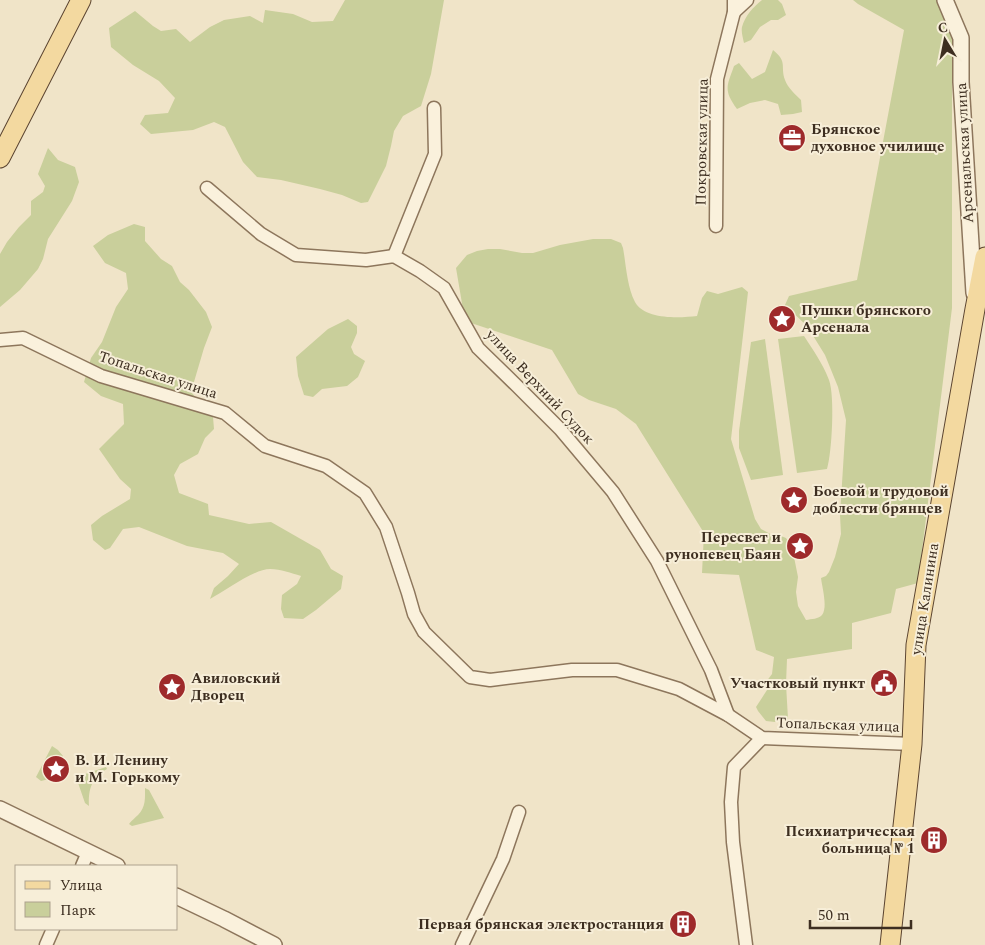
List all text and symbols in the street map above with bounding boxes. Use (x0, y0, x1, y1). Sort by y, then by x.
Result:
north arrow (920, 15, 970, 65)
text: С (936, 16, 950, 39)
street label: Покровская улица (689, 78, 715, 206)
street label: Арсенальская улица (950, 81, 980, 224)
place label: Брянское духовное училище (811, 118, 944, 158)
office icon: Брянское духовное училище (777, 123, 807, 153)
place label: Пушки брянского Арсенала (801, 299, 931, 339)
place icon: Пушки брянского Арсенала (767, 304, 797, 334)
street label: улица Верхний Судок (480, 323, 600, 450)
street label: Топальская улица (96, 345, 221, 405)
place label: Боевой и трудовой доблести брянцев (813, 480, 949, 520)
place icon: Боевой и трудовой доблести брянцев (779, 485, 809, 515)
place label: Пересвет и рунопевец Баян (665, 526, 781, 566)
place icon: Пересвет и рунопевец Баян (785, 531, 815, 561)
street label: улица Калинина (905, 541, 945, 658)
place label: Авиловский Дворец (191, 667, 281, 707)
public building icon: Участковый пункт (869, 668, 899, 698)
place icon: Авиловский Дворец (157, 672, 187, 702)
place label: Участковый пункт (730, 672, 865, 695)
street label: Топальская улица (776, 711, 901, 739)
place label: В. И. Ленину и М. Горькому (75, 749, 180, 789)
place icon: В. И. Ленину и М. Горькому (41, 754, 71, 784)
place label: Психиатрическая больница № 1 (785, 820, 915, 860)
building icon: Психиатрическая больница № 1 (919, 825, 949, 855)
legend (15, 865, 178, 930)
text: Улица (60, 874, 103, 897)
scale bar (810, 898, 911, 930)
text: Парк (60, 899, 96, 922)
text: 50 m (818, 904, 850, 927)
building icon: Первая брянская электростанция (668, 909, 698, 939)
place label: Первая брянская электростанция (418, 913, 664, 936)

